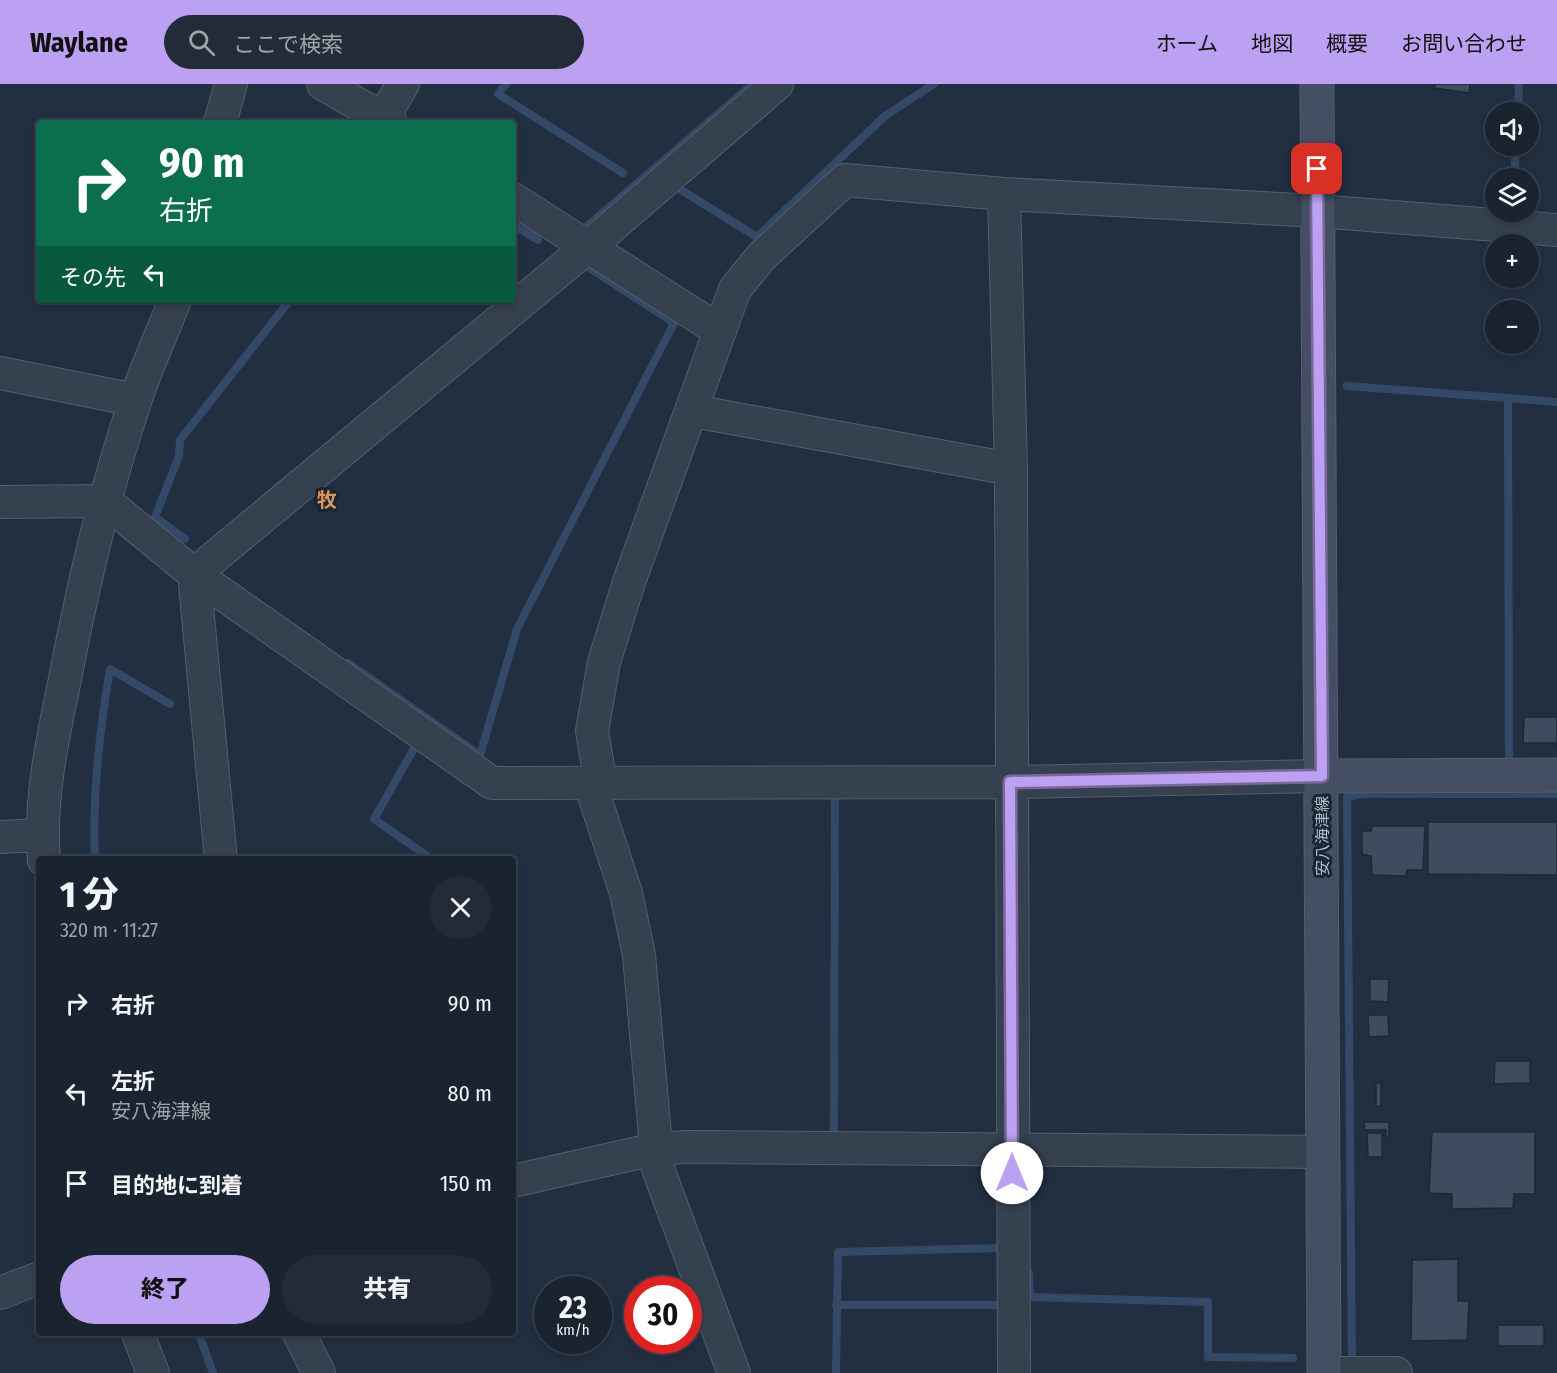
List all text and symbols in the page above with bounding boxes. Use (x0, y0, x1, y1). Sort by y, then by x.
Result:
search box (164, 15, 584, 69)
text: Waylane (30, 26, 128, 59)
icon: search (185, 26, 218, 59)
text: ここで検索 (233, 31, 343, 58)
text: ホーム (1156, 31, 1218, 57)
text: 地図 (1251, 31, 1293, 57)
text: 概要 (1326, 31, 1368, 57)
text: お問い合わせ (1401, 31, 1527, 57)
map controls (1485, 102, 1539, 354)
button: sound (1485, 102, 1539, 156)
text: 90 m (159, 138, 244, 188)
pin (1291, 143, 1342, 194)
icon: right (60, 144, 138, 222)
icon: arrive (1300, 152, 1333, 185)
button: layers (1485, 168, 1539, 222)
text: 右折 (159, 195, 213, 227)
button: + (1485, 234, 1539, 288)
icon: left (138, 258, 171, 291)
text: その先 (60, 264, 126, 291)
button: − (1485, 300, 1539, 354)
district label: 牧 (317, 488, 337, 512)
street label: 安八海津線 (1313, 796, 1332, 876)
text: 1 分 (60, 873, 119, 917)
button: close (429, 876, 492, 939)
text: 320 m · 11:27 (60, 918, 158, 942)
icon: right (60, 987, 93, 1020)
text: 90 m (448, 990, 492, 1017)
text: 右折 (111, 992, 155, 1019)
text: 左折 (111, 1068, 155, 1095)
icon: left (60, 1077, 93, 1110)
text: 80 m (447, 1080, 492, 1107)
text: 安八海津線 (111, 1099, 211, 1123)
position arrow (980, 1141, 1044, 1205)
icon: arrive (60, 1167, 93, 1200)
text: 150 m (440, 1170, 492, 1197)
text: 目的地に到着 (111, 1172, 243, 1199)
button: 終了 (60, 1255, 270, 1324)
button: 共有 (282, 1255, 492, 1324)
speed limit sign: 30 (624, 1276, 702, 1354)
text: 23 (559, 1290, 587, 1326)
text: km/h (556, 1321, 590, 1339)

